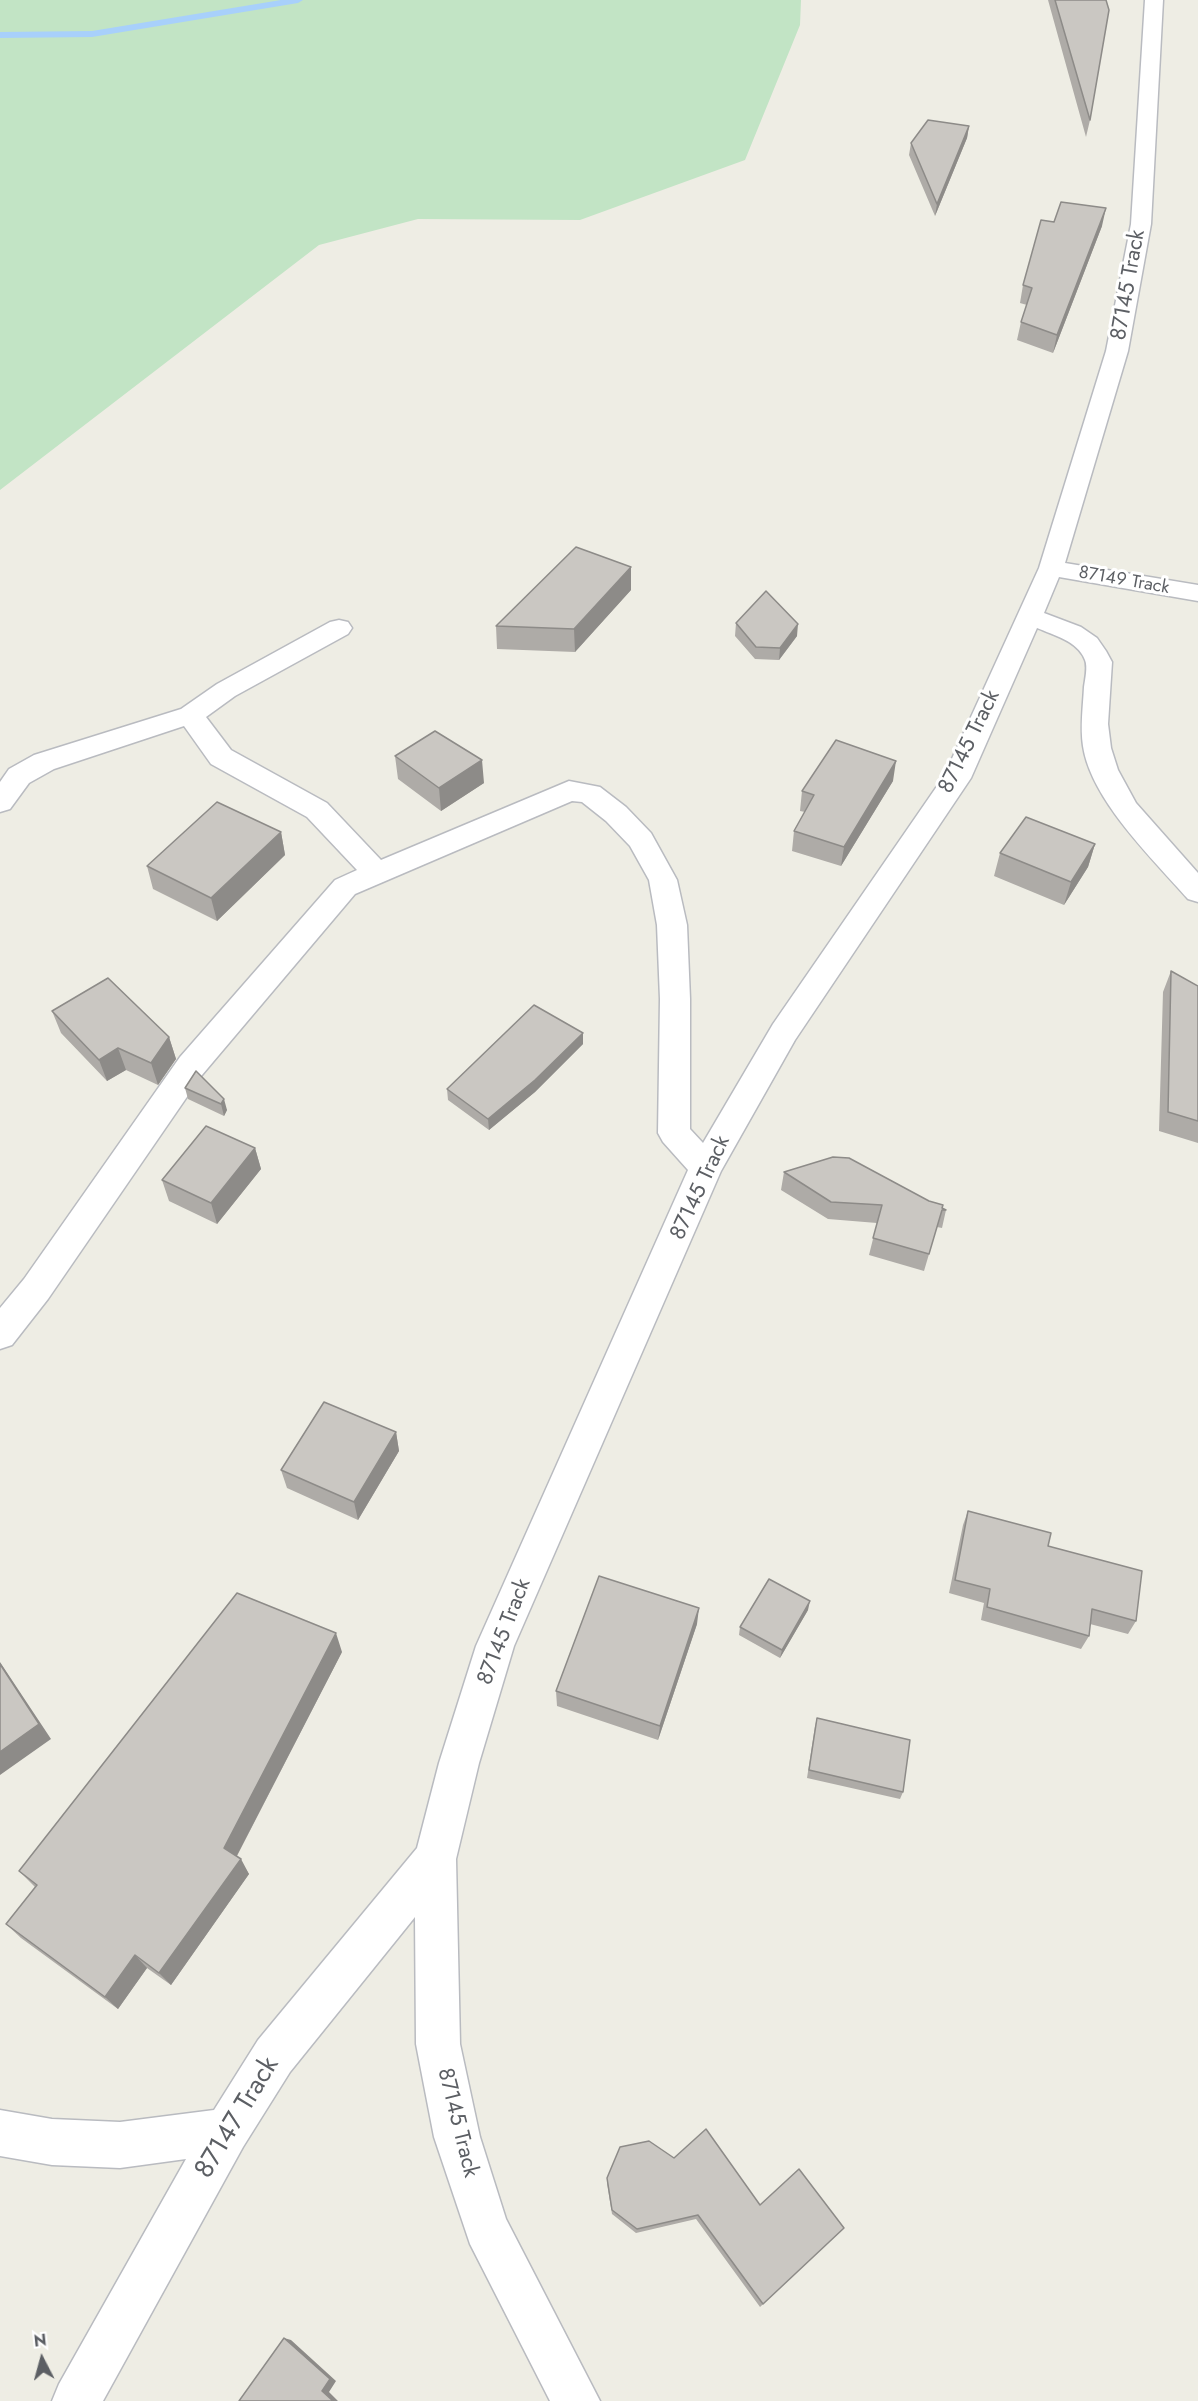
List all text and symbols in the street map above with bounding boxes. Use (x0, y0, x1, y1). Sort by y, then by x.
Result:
street label: 87145 Track (1106, 228, 1152, 342)
street label: 87149 Track (1077, 562, 1171, 600)
street label: 87145 Track (934, 686, 1006, 798)
street label: 87145 Track (665, 1132, 737, 1244)
street label: 87145 Track (473, 1575, 537, 1689)
street label: 87147 Track (189, 2051, 287, 2185)
street label: 87145 Track (431, 2066, 483, 2180)
text: N (33, 2328, 48, 2353)
north arrow (12, 2329, 72, 2389)

